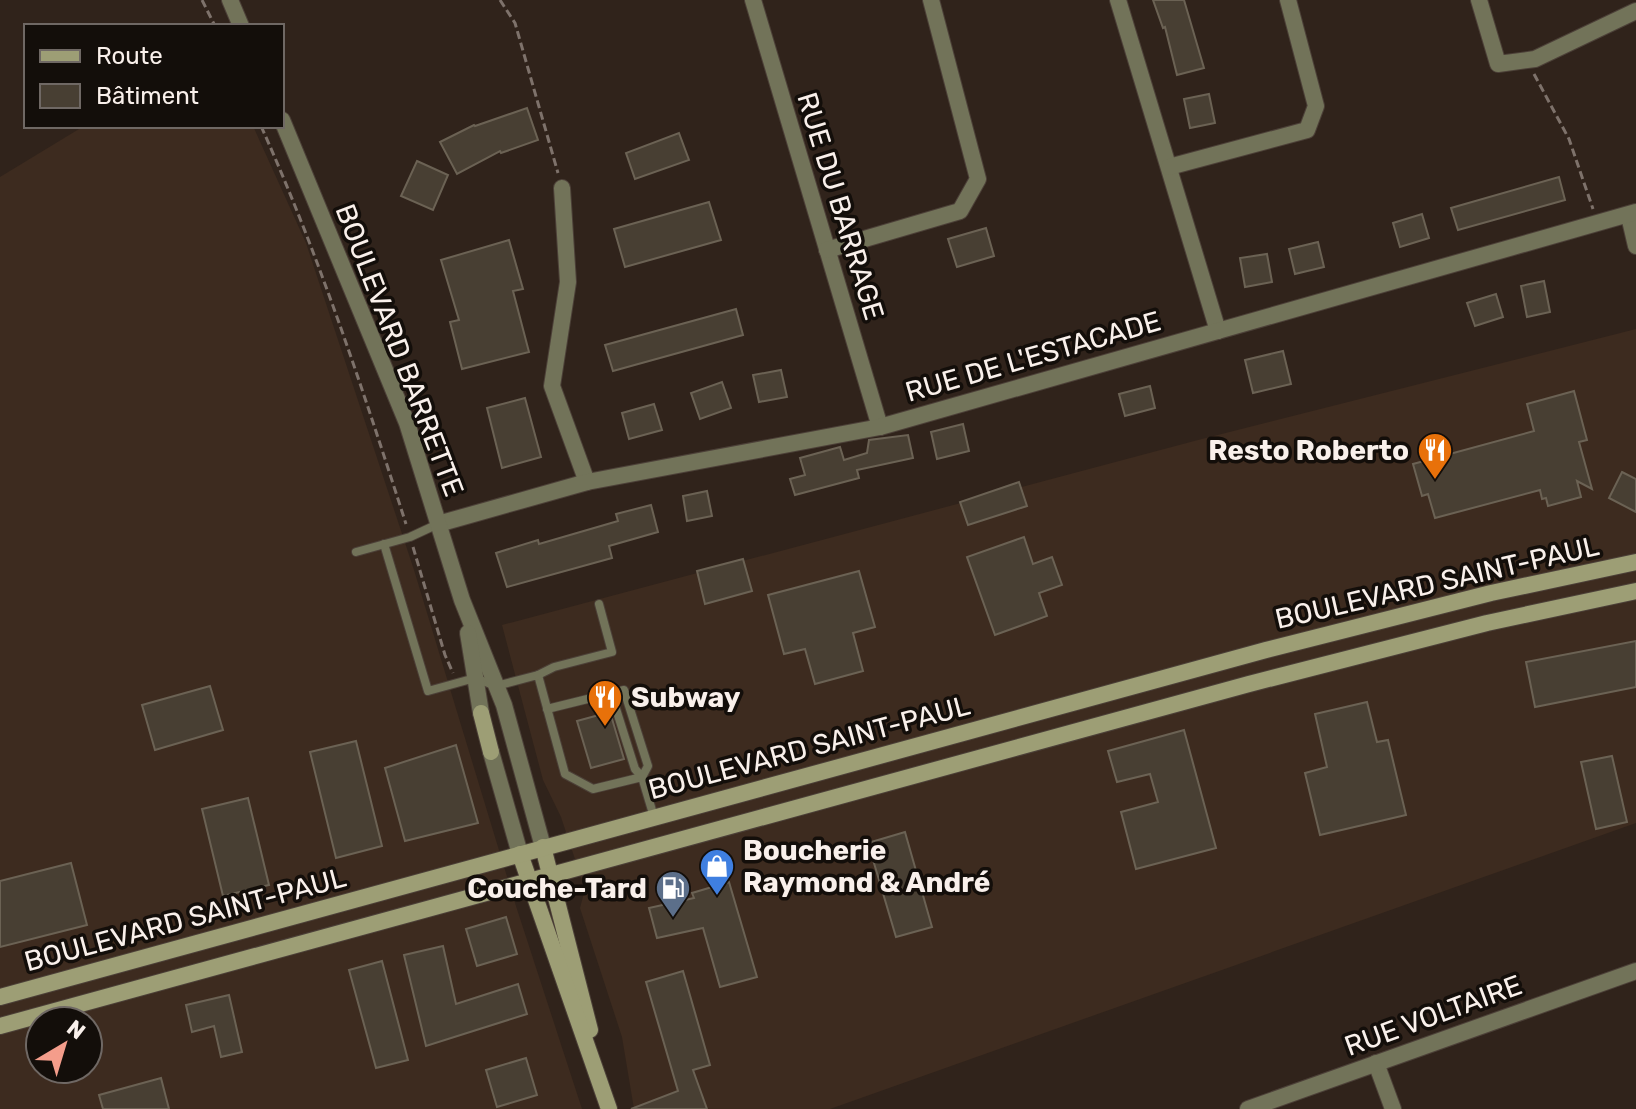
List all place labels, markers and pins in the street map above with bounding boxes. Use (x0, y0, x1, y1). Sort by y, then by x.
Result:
restaurant icon: Resto Roberto (1416, 431, 1454, 481)
place label: Resto Roberto (1208, 434, 1409, 467)
restaurant icon: Subway (586, 678, 624, 728)
place label: Subway (631, 681, 741, 714)
place label: Boucherie Raymond & André (743, 834, 990, 899)
shop icon: Boucherie Raymond & André (698, 847, 736, 897)
fuel station icon: Couche-Tard (654, 869, 692, 919)
place label: Couche-Tard (467, 872, 647, 905)

